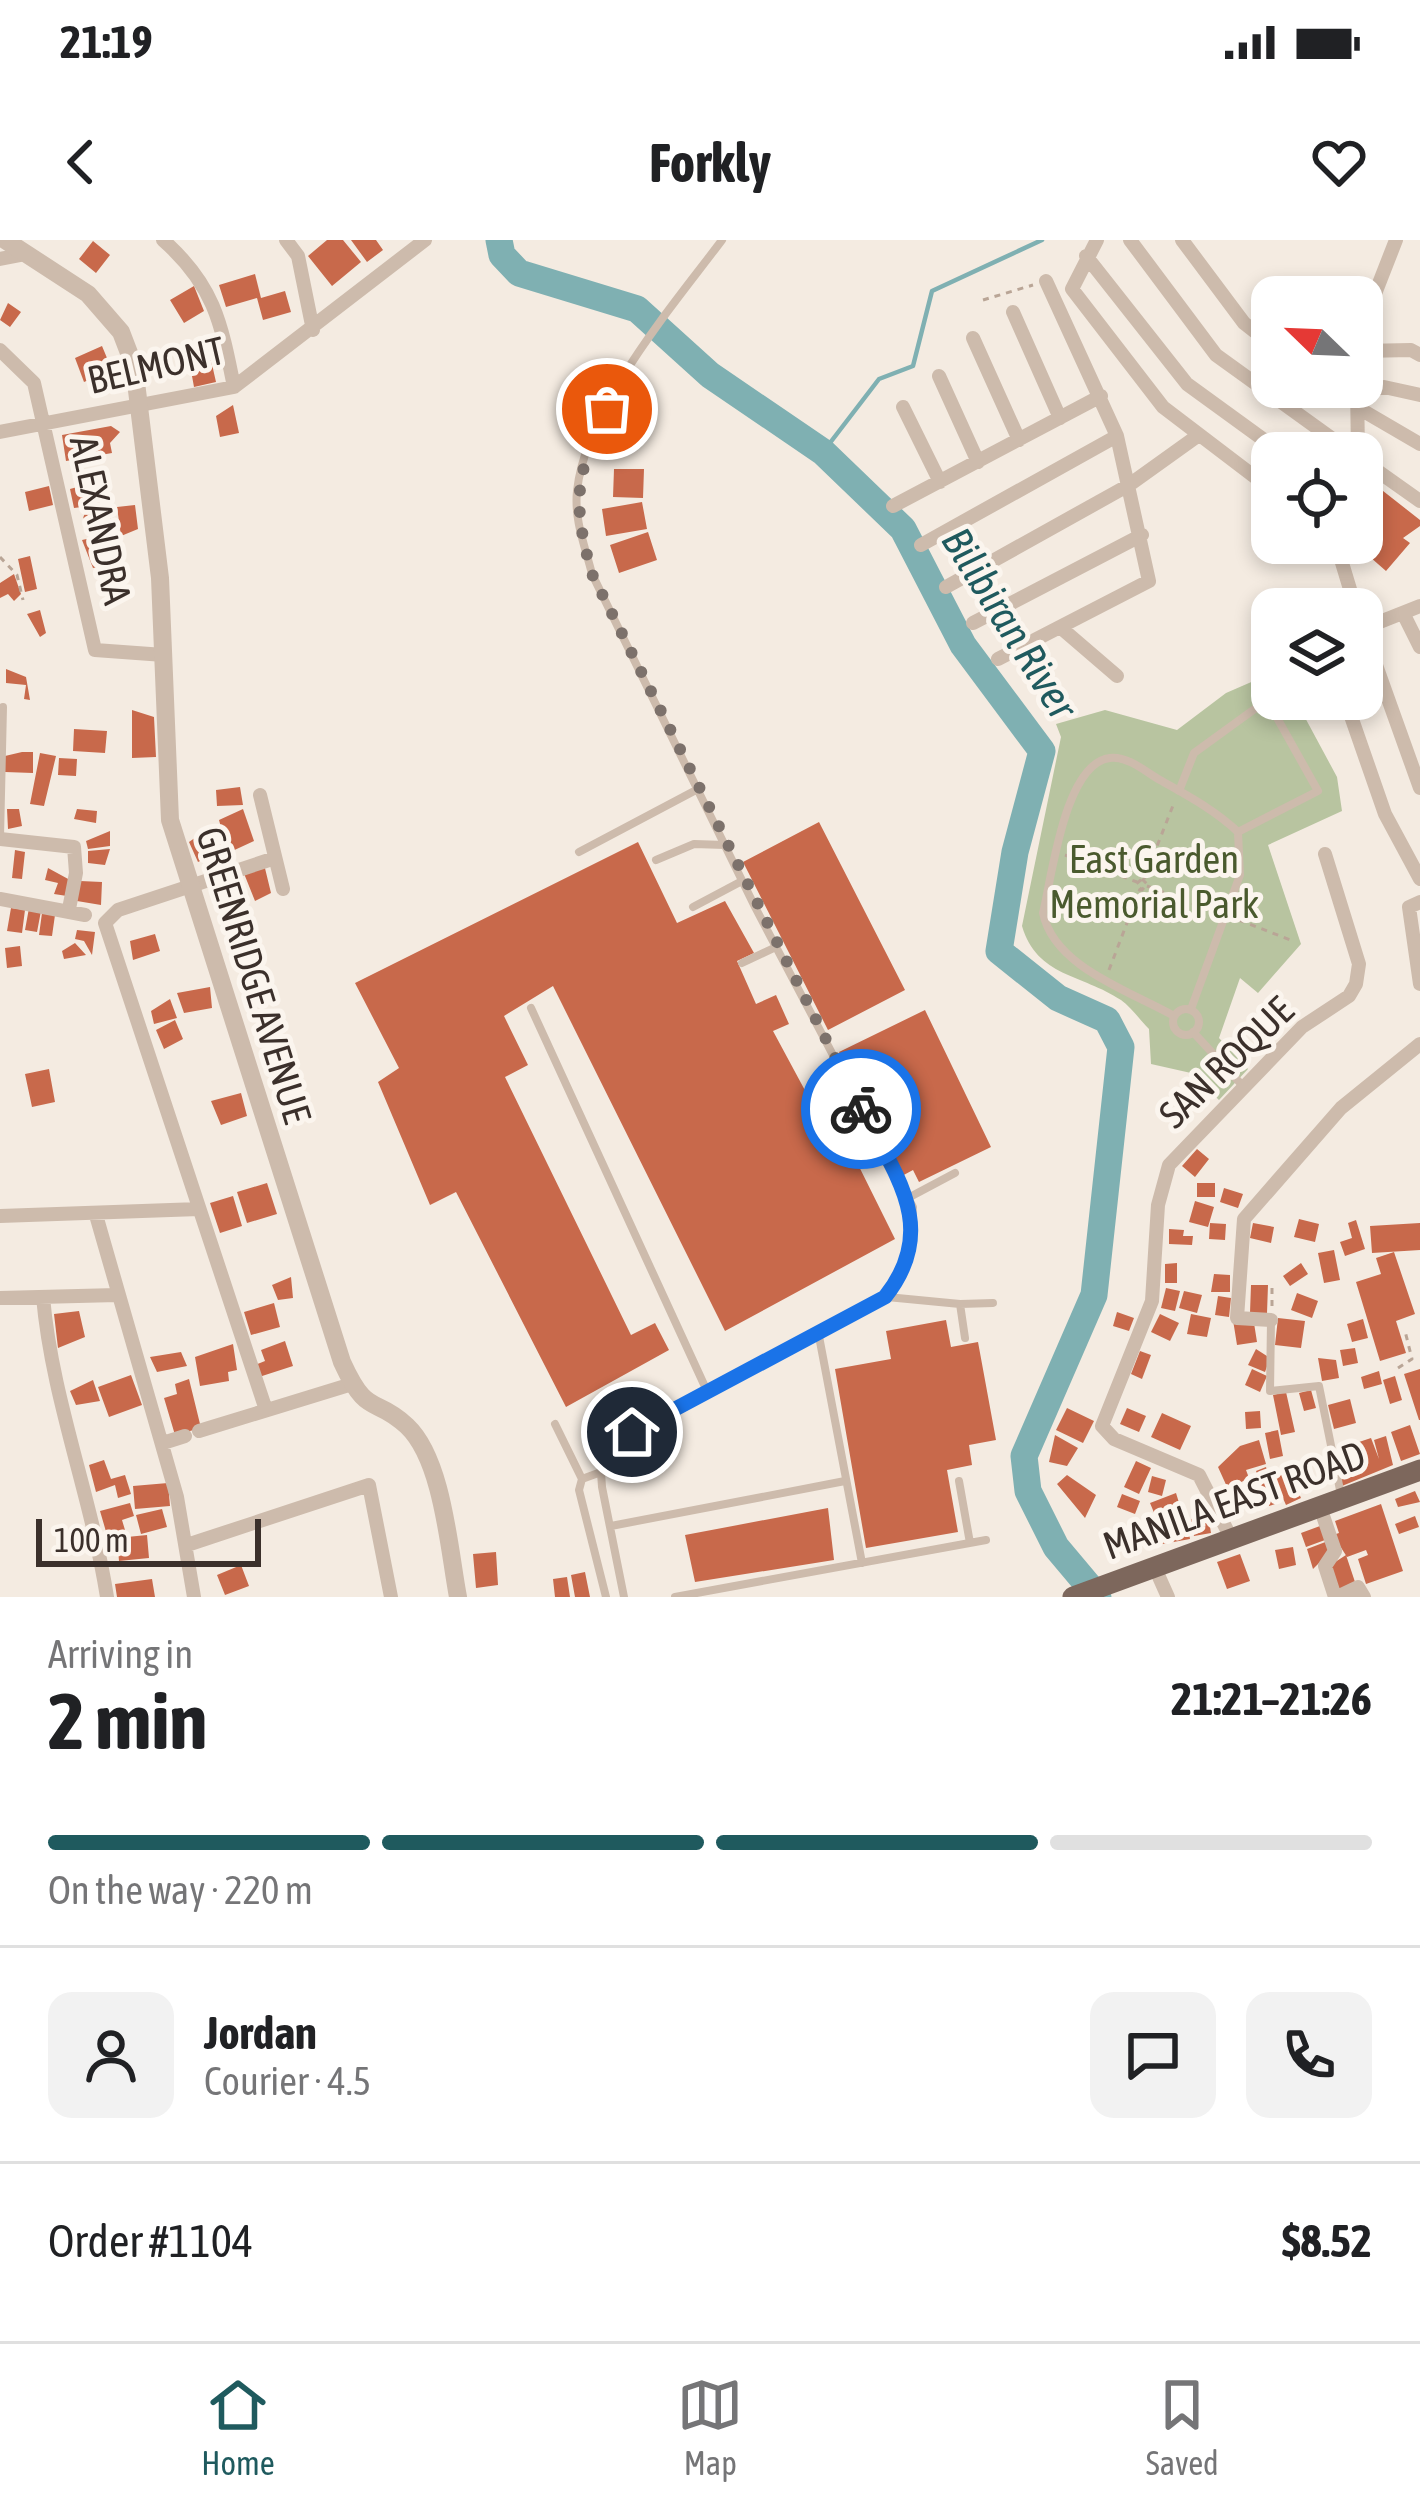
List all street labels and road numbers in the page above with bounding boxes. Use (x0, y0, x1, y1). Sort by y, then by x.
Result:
street label: BELMONT (83, 328, 229, 402)
street label: ALEXANDRA (62, 432, 140, 608)
street label: GREENRIDGE AVENUE (188, 822, 320, 1129)
street label: SAN ROQUE (1150, 988, 1302, 1136)
street label: MANILA EAST ROAD (1097, 1432, 1371, 1568)

